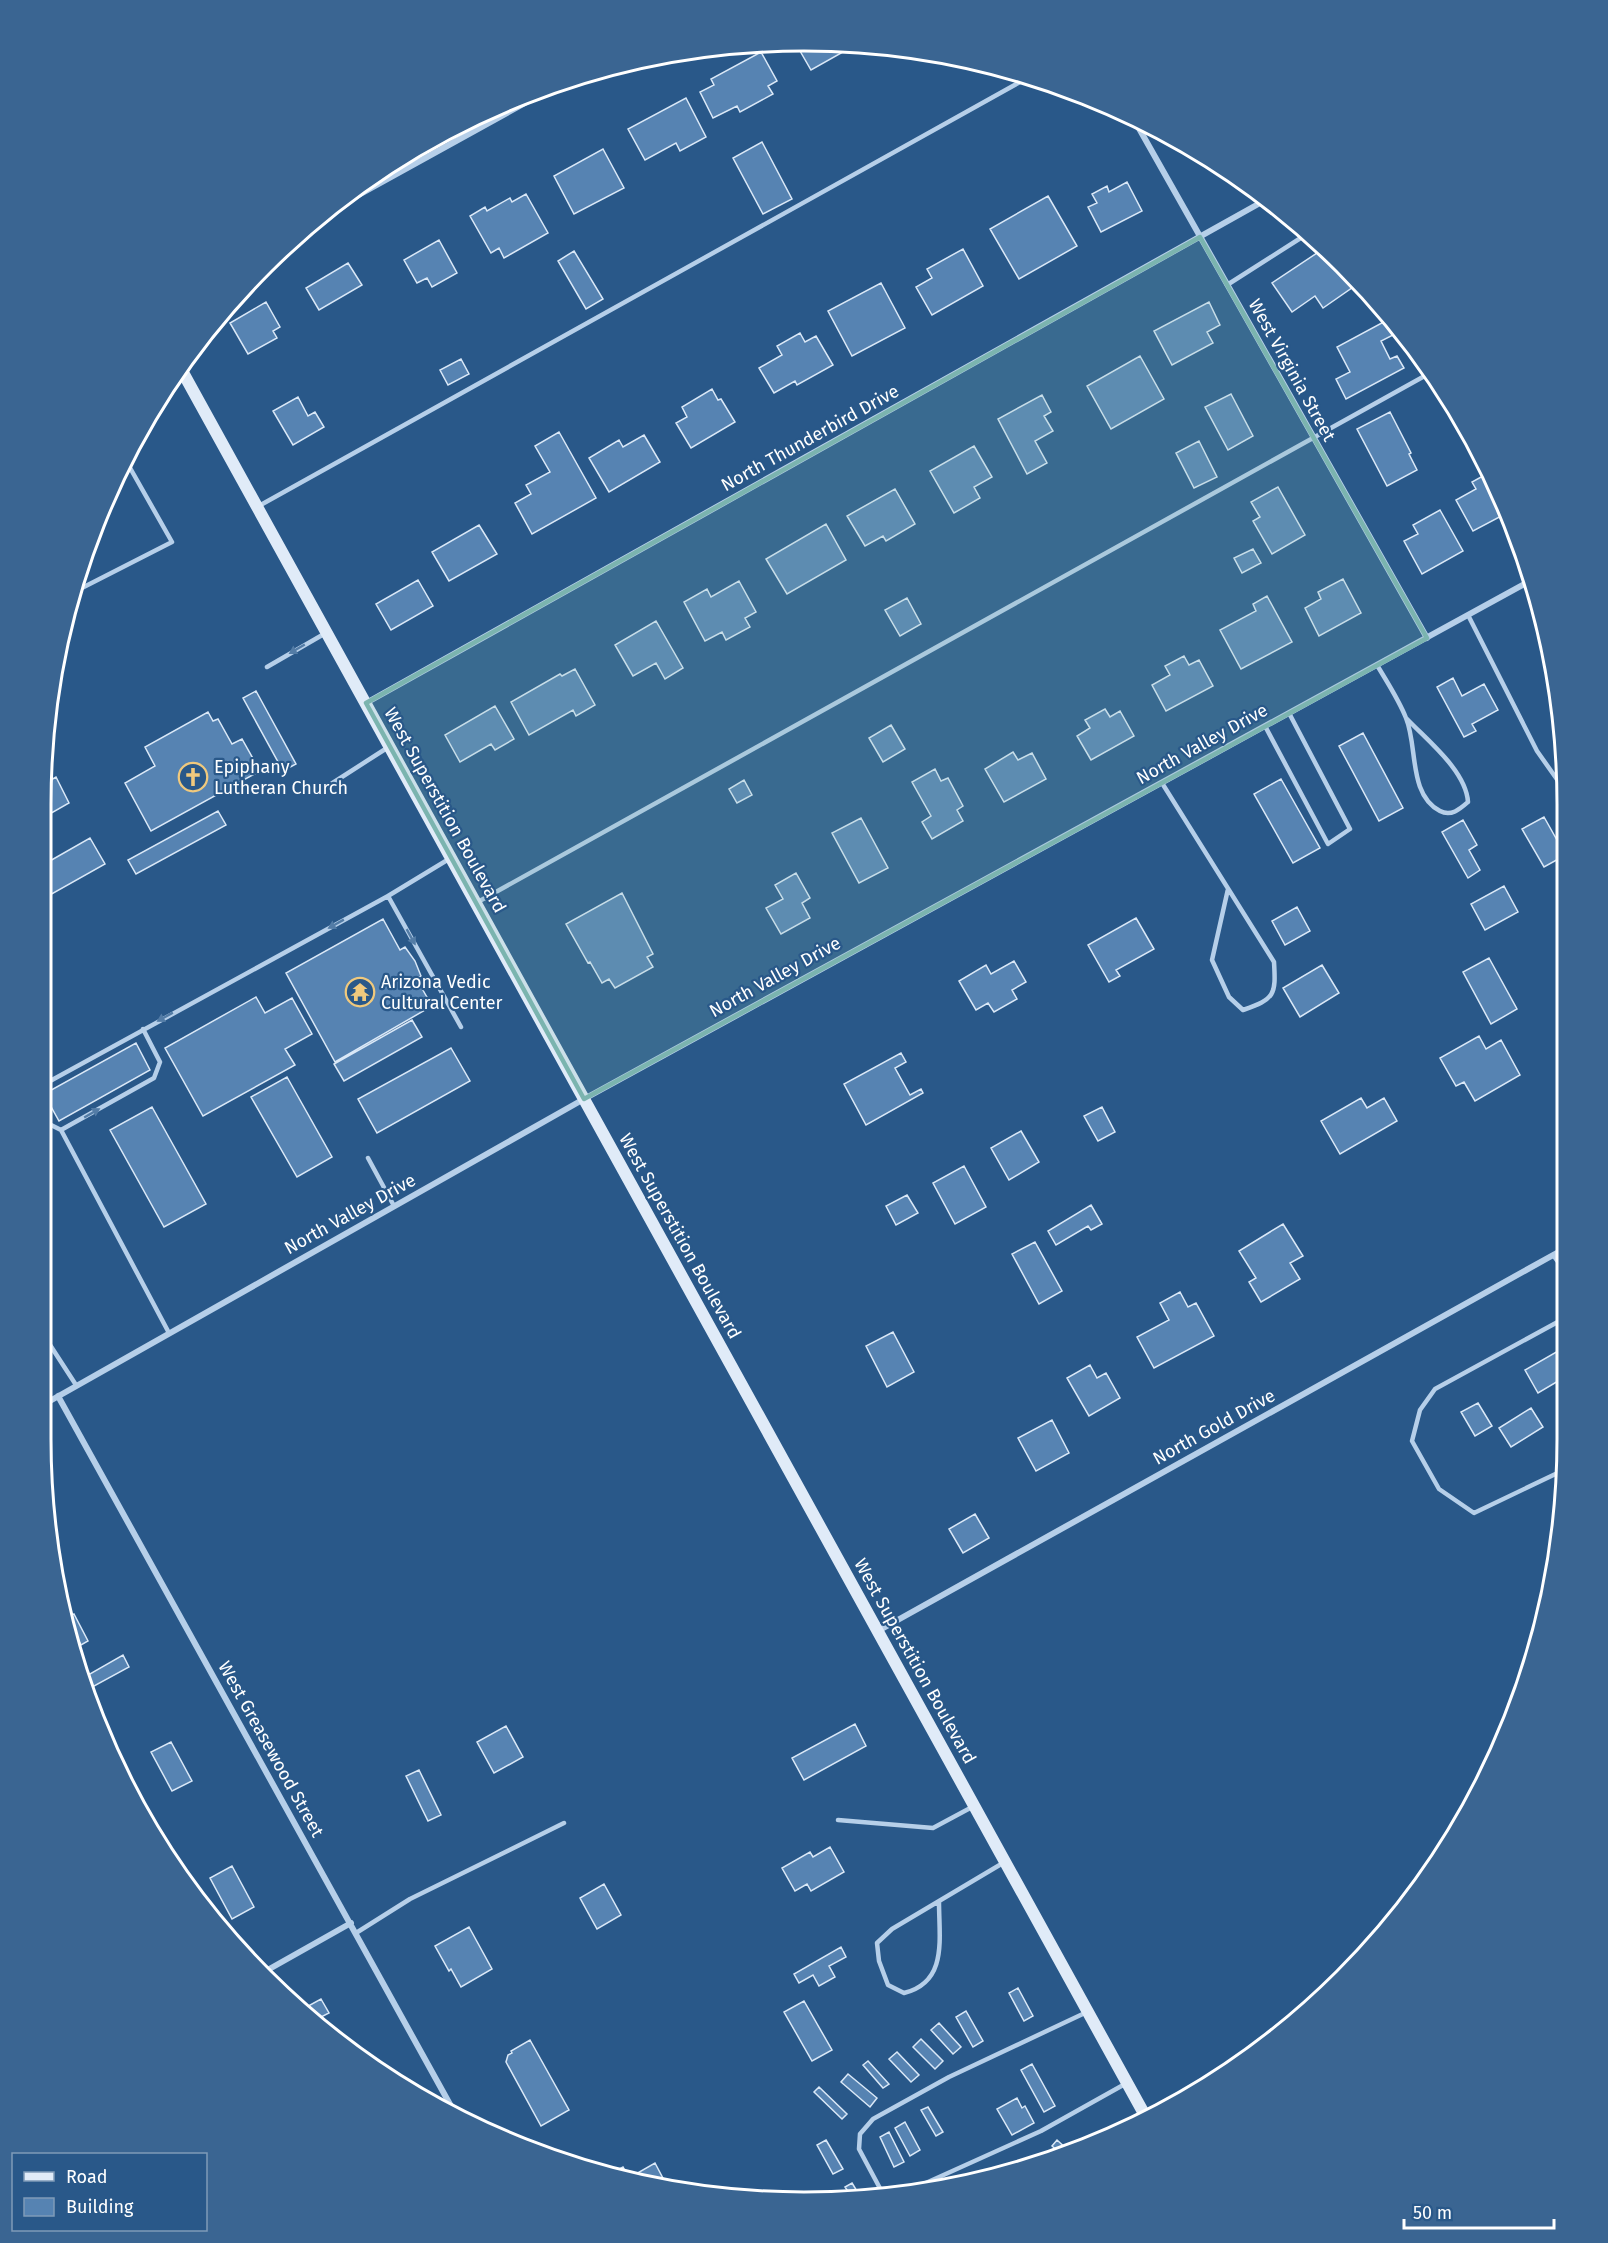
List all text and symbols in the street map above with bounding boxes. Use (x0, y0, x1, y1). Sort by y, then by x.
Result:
street label: West Virginia Street (1244, 295, 1341, 445)
street label: North Thunderbird Drive (717, 380, 903, 496)
one-way arrow (289, 644, 305, 655)
street label: North Valley Drive (1133, 699, 1271, 789)
street label: West Superstition Boulevard (379, 703, 511, 917)
place label: Epiphany Lutheran Church (214, 756, 348, 799)
church icon: Epiphany Lutheran Church (177, 761, 209, 793)
one-way arrow (328, 919, 345, 929)
one-way arrow (405, 929, 416, 945)
street label: North Valley Drive (706, 932, 844, 1022)
place label: Arizona Vedic Cultural Center (381, 971, 503, 1014)
temple icon: Arizona Vedic Cultural Center (344, 976, 376, 1008)
one-way arrow (156, 1012, 173, 1022)
one-way arrow (84, 1108, 101, 1118)
street label: West Superstition Boulevard (614, 1129, 746, 1343)
street label: North Valley Drive (281, 1169, 419, 1259)
street label: North Gold Drive (1149, 1384, 1279, 1470)
street label: West Superstition Boulevard (849, 1554, 981, 1768)
street label: West Greasewood Street (213, 1657, 329, 1841)
legend (12, 2153, 207, 2231)
text: Road (66, 2166, 108, 2188)
scale bar (1404, 2192, 1554, 2230)
text: Building (66, 2196, 134, 2218)
text: 50 m (1413, 2202, 1452, 2224)

